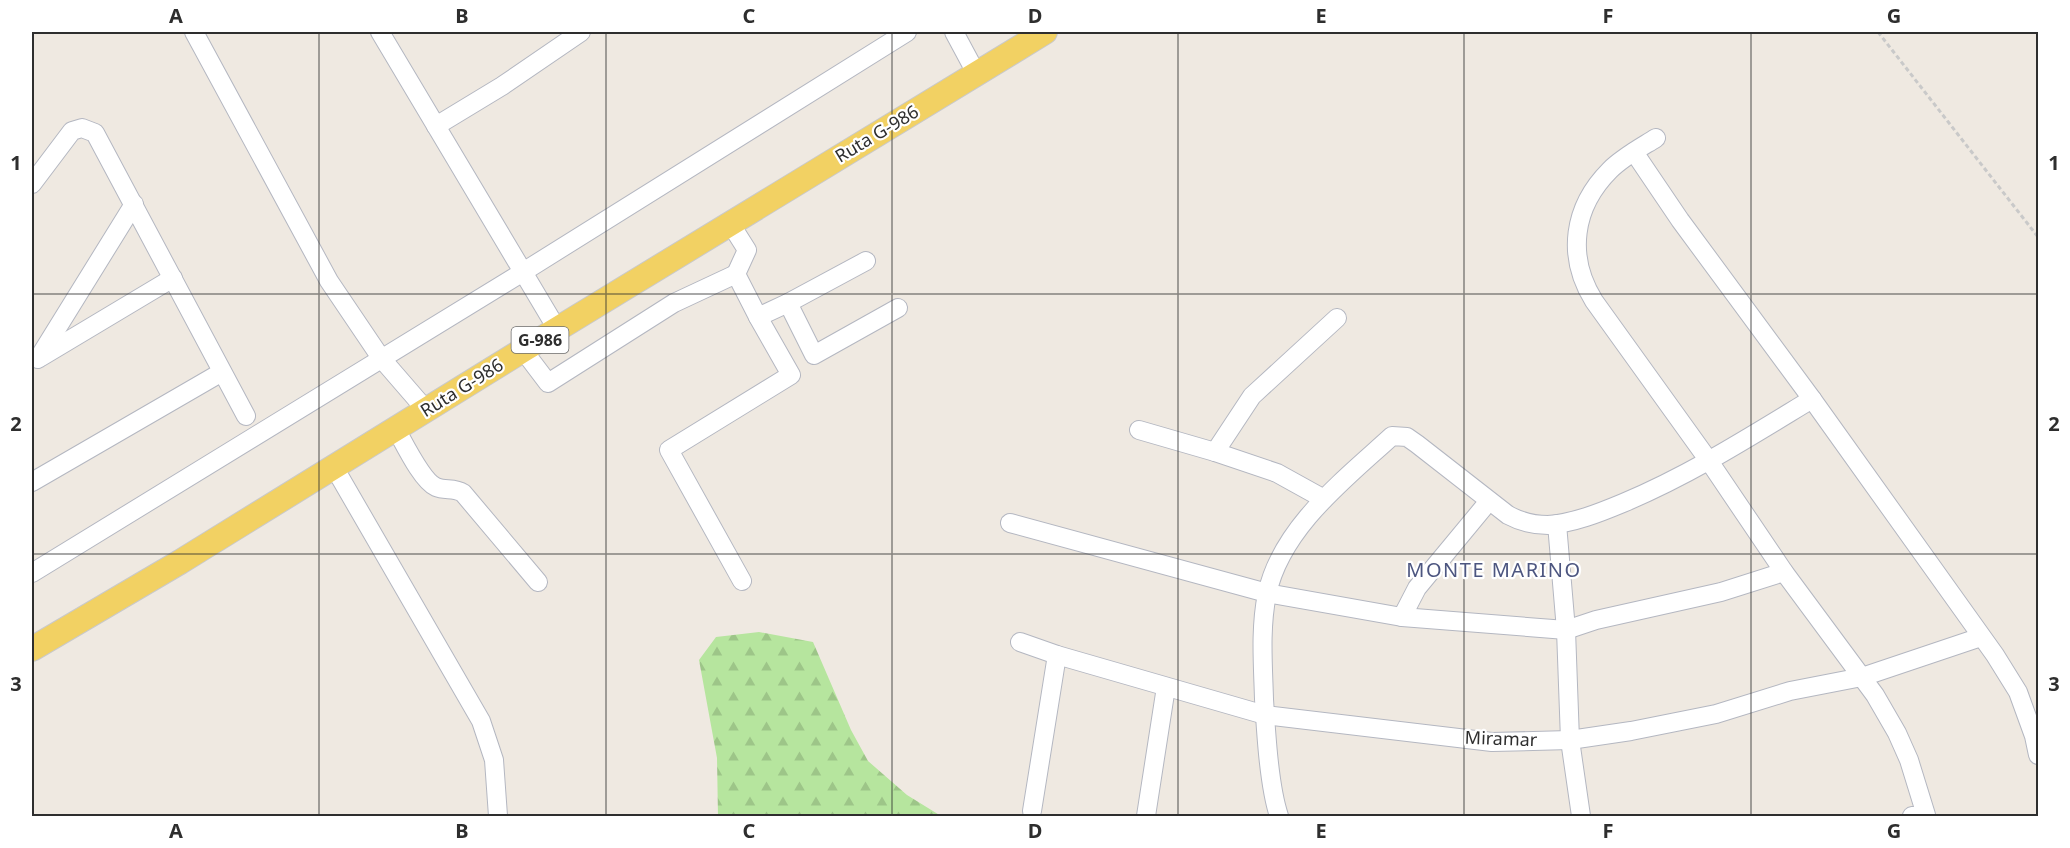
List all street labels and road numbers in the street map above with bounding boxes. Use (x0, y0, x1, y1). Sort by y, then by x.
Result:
street label: Ruta G-986 (830, 99, 923, 167)
road number: G-986 (512, 327, 568, 353)
street label: Ruta G-986 (416, 352, 507, 422)
street label: Miramar (1464, 725, 1538, 751)

